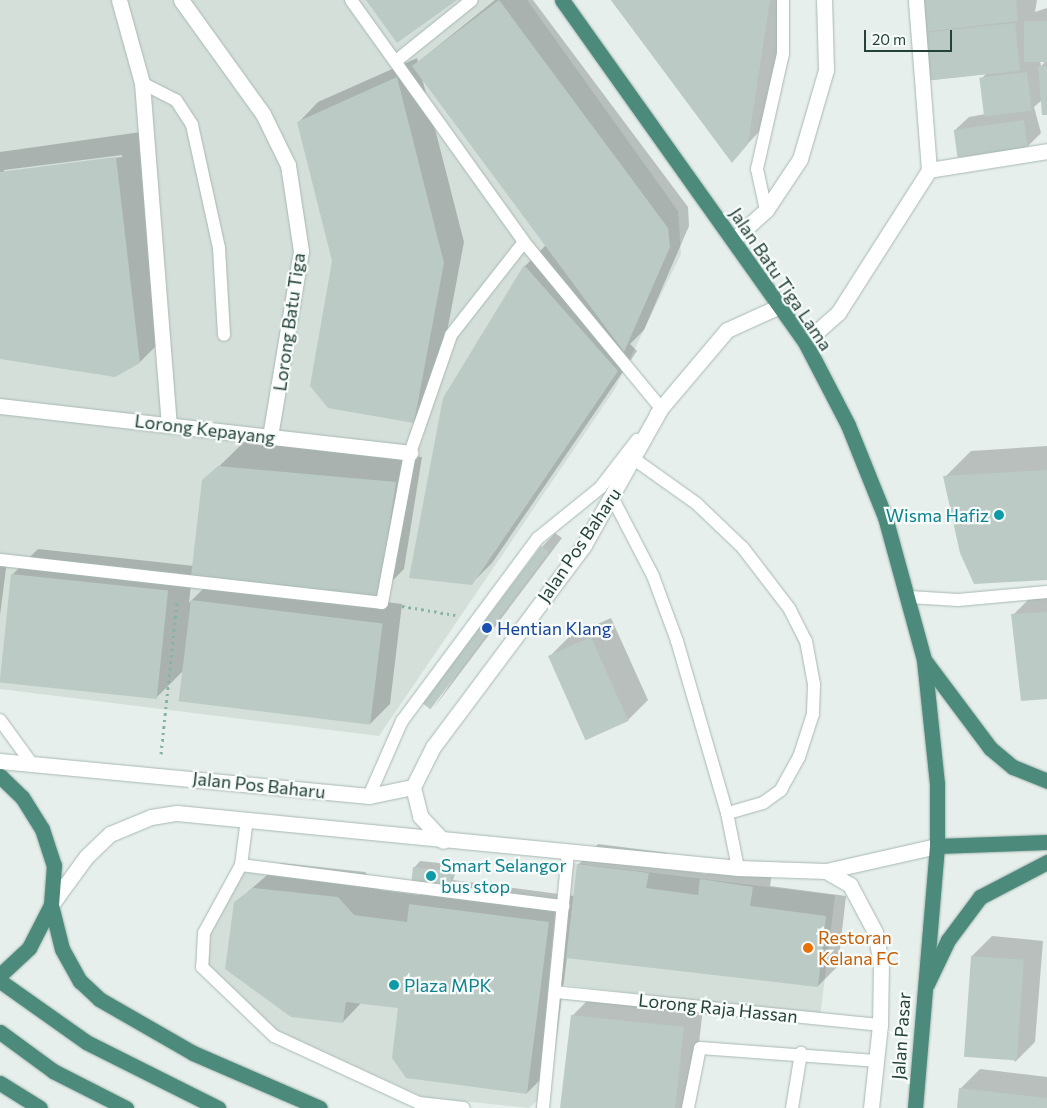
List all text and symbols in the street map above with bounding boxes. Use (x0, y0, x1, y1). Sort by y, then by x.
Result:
scale bar (867, 20, 954, 52)
text: 20 m (872, 30, 906, 48)
street label: Jalan Batu Tiga Lama (725, 203, 837, 355)
street label: Lorong Batu Tiga (269, 252, 309, 392)
street label: Lorong Kepayang (133, 410, 277, 448)
street label: Jalan Pos Baharu (533, 484, 625, 606)
place label: Wisma Hafiz (886, 504, 989, 526)
marker: Wisma Hafiz (993, 509, 1005, 521)
place label: Hentian Klang (497, 617, 612, 639)
marker: Hentian Klang (481, 622, 493, 634)
street label: Jalan Pos Baharu (191, 767, 327, 803)
place label: Smart Selangor bus stop (441, 855, 567, 898)
marker: Smart Selangor bus stop (425, 870, 437, 882)
place label: Restoran Kelana FC (818, 927, 899, 970)
marker: Restoran Kelana FC (802, 942, 814, 954)
place label: Plaza MPK (404, 974, 492, 996)
marker: Plaza MPK (388, 979, 400, 991)
street label: Lorong Raja Hassan (637, 989, 799, 1027)
street label: Jalan Pasar (887, 991, 915, 1081)

